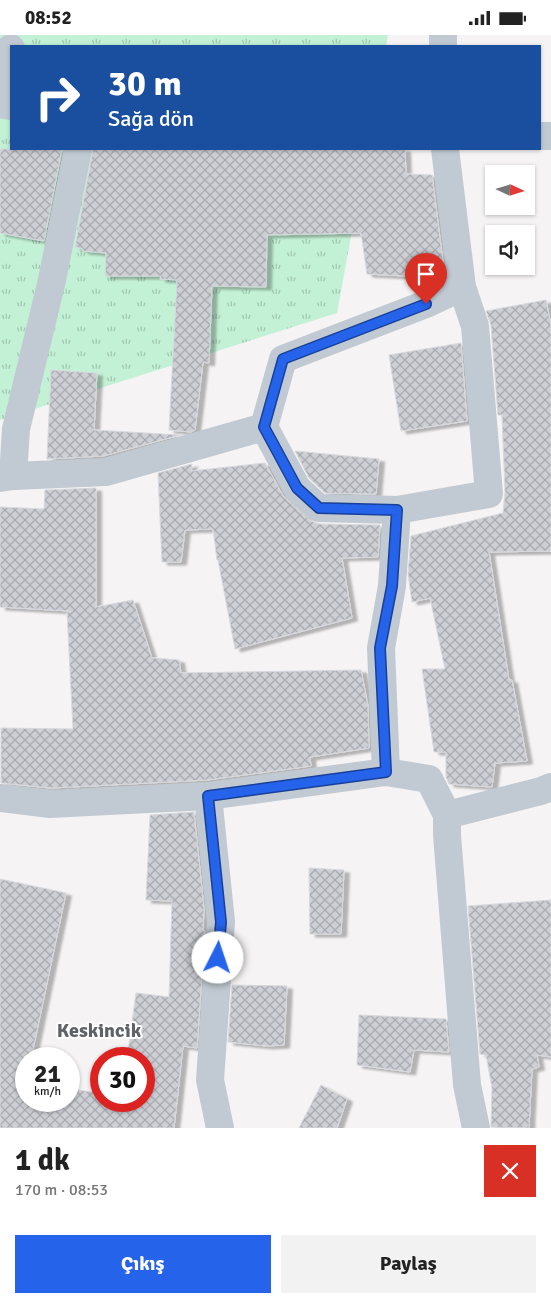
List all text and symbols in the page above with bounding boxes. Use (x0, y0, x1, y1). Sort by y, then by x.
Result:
text: 08:52 (25, 6, 72, 30)
text: 30 m (108, 62, 182, 105)
icon: right (25, 65, 90, 130)
text: Sağa dön (108, 105, 194, 132)
north arrow (485, 165, 535, 215)
map controls (485, 165, 535, 275)
button: sound (485, 225, 535, 275)
pin (405, 253, 447, 304)
icon: arrive (412, 260, 440, 288)
position arrow (191, 931, 243, 983)
district label: Keskincik (57, 1018, 142, 1043)
speed limit sign: 30 (90, 1047, 155, 1112)
text: 21 (34, 1058, 61, 1089)
text: km/h (34, 1084, 61, 1099)
text: 1 dk (15, 1142, 70, 1179)
button: close (484, 1145, 536, 1197)
text: 170 m · 08:53 (15, 1180, 108, 1200)
button: Çıkış (15, 1235, 271, 1293)
button: Paylaş (281, 1235, 536, 1293)

